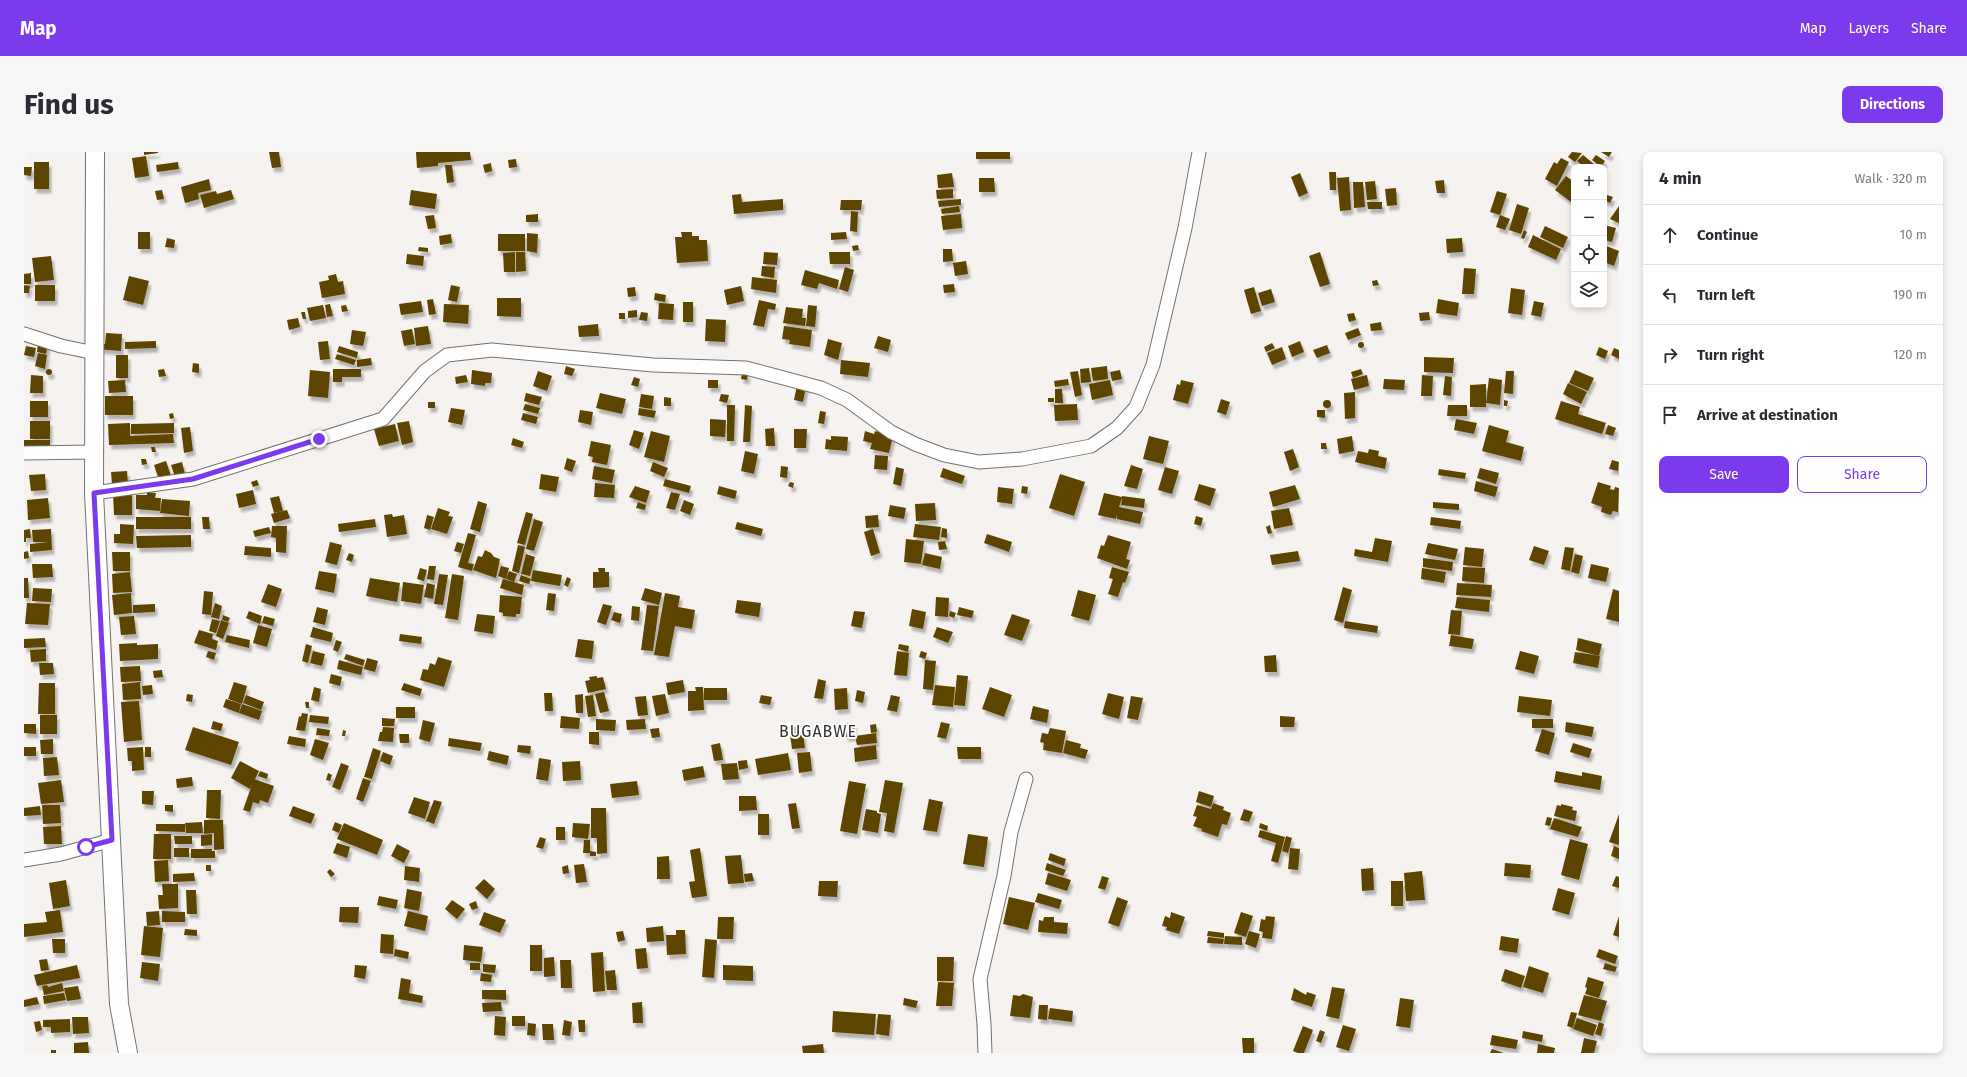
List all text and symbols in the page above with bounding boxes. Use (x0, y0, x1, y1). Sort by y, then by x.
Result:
text: Map (20, 17, 57, 40)
text: Map (1800, 20, 1826, 37)
text: Layers (1848, 20, 1889, 37)
text: Share (1911, 20, 1947, 37)
button: Directions (1842, 86, 1943, 123)
text: Find us (24, 88, 114, 121)
map controls (1571, 164, 1607, 308)
button: + (1571, 164, 1607, 200)
text: 4 min (1659, 168, 1702, 189)
text: Walk · 320 m (1855, 171, 1927, 186)
button: − (1571, 200, 1607, 236)
icon: ahead (1659, 224, 1681, 246)
text: Continue (1697, 226, 1758, 244)
text: 10 m (1900, 227, 1927, 242)
button: locate (1571, 236, 1607, 272)
button: layers (1571, 272, 1607, 308)
icon: left (1659, 284, 1681, 306)
text: Turn left (1697, 286, 1755, 304)
text: 190 m (1893, 287, 1927, 302)
icon: right (1659, 344, 1681, 366)
text: Turn right (1697, 346, 1764, 364)
text: 120 m (1893, 347, 1927, 362)
icon: arrive (1659, 404, 1681, 426)
text: Arrive at destination (1697, 406, 1838, 424)
route end (310, 430, 328, 448)
button: Save (1659, 456, 1789, 493)
button: Share (1797, 456, 1927, 493)
district label: BUGABWE (779, 722, 857, 741)
route start (77, 838, 95, 856)

